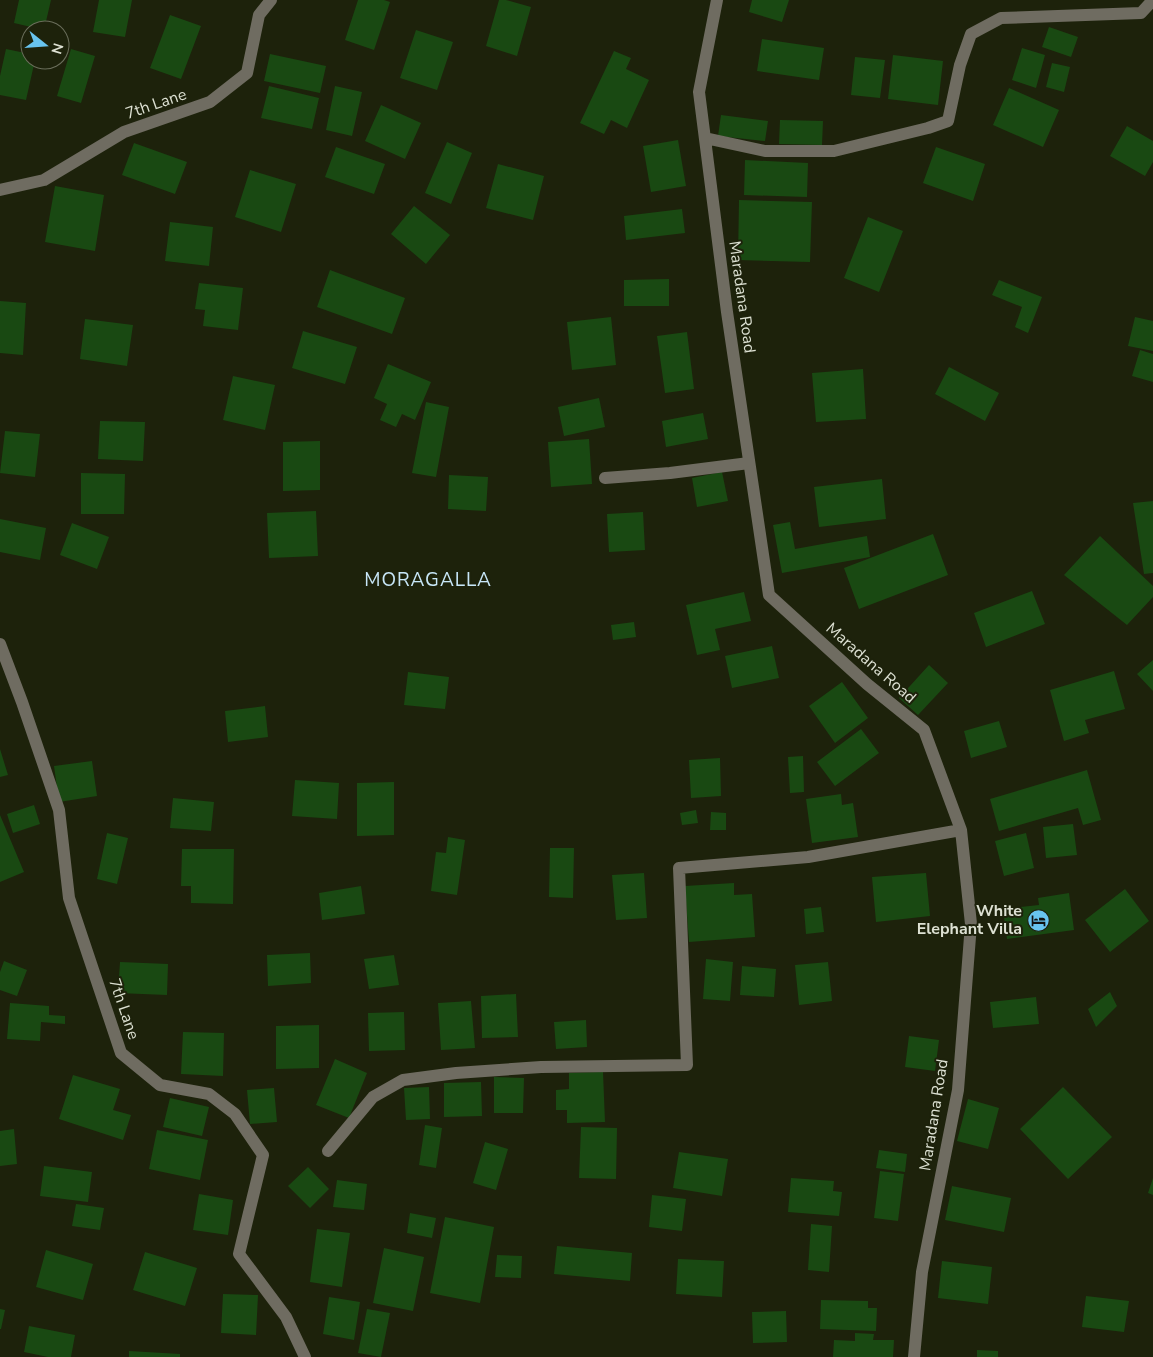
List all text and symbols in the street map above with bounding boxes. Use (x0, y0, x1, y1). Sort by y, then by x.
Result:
north arrow (20, 20, 70, 70)
text: N (46, 41, 68, 56)
street label: 7th Lane (123, 83, 189, 125)
street label: Maradana Road (723, 240, 761, 354)
district label: MORAGALLA (364, 567, 492, 593)
street label: Maradana Road (821, 618, 921, 708)
place label: White Elephant Villa (917, 900, 1022, 940)
hotel icon: White Elephant Villa (1026, 908, 1050, 932)
street label: 7th Lane (103, 976, 145, 1042)
street label: Maradana Road (914, 1057, 954, 1173)

